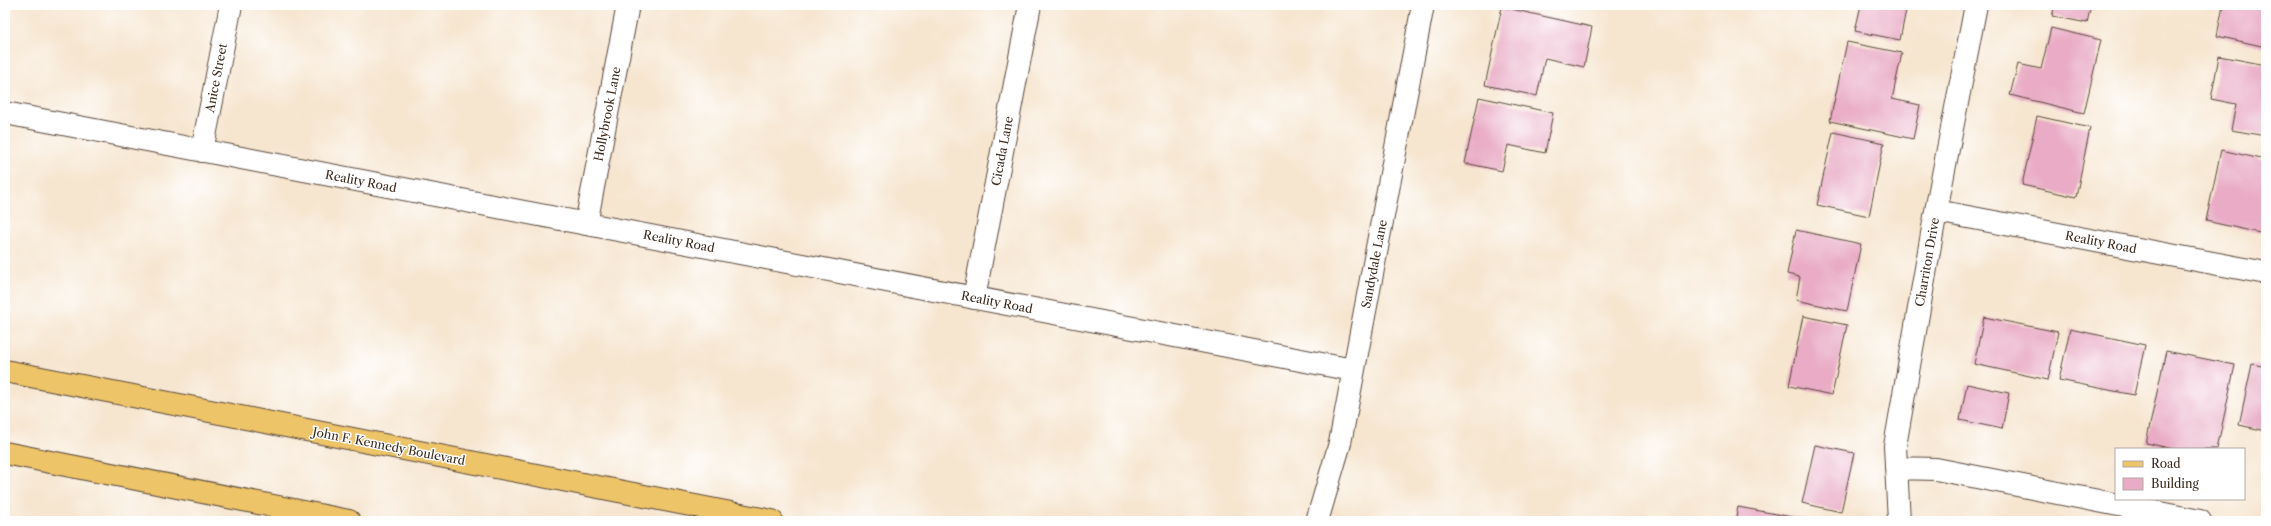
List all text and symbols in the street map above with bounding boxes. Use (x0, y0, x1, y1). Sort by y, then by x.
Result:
street label: Anice Street (202, 41, 230, 115)
street label: Hollybrook Lane (590, 65, 624, 163)
street label: Cicada Lane (988, 115, 1016, 187)
street label: Reality Road (324, 167, 399, 195)
street label: Charriton Drive (1912, 216, 1942, 308)
street label: Sandydale Lane (1358, 218, 1390, 310)
street label: Reality Road (642, 227, 717, 255)
street label: Reality Road (2064, 228, 2139, 256)
street label: Reality Road (960, 288, 1035, 316)
street label: John F. Kennedy Boulevard (310, 423, 467, 468)
legend (2115, 448, 2245, 500)
text: Road (2151, 456, 2181, 471)
text: Building (2151, 476, 2199, 491)

